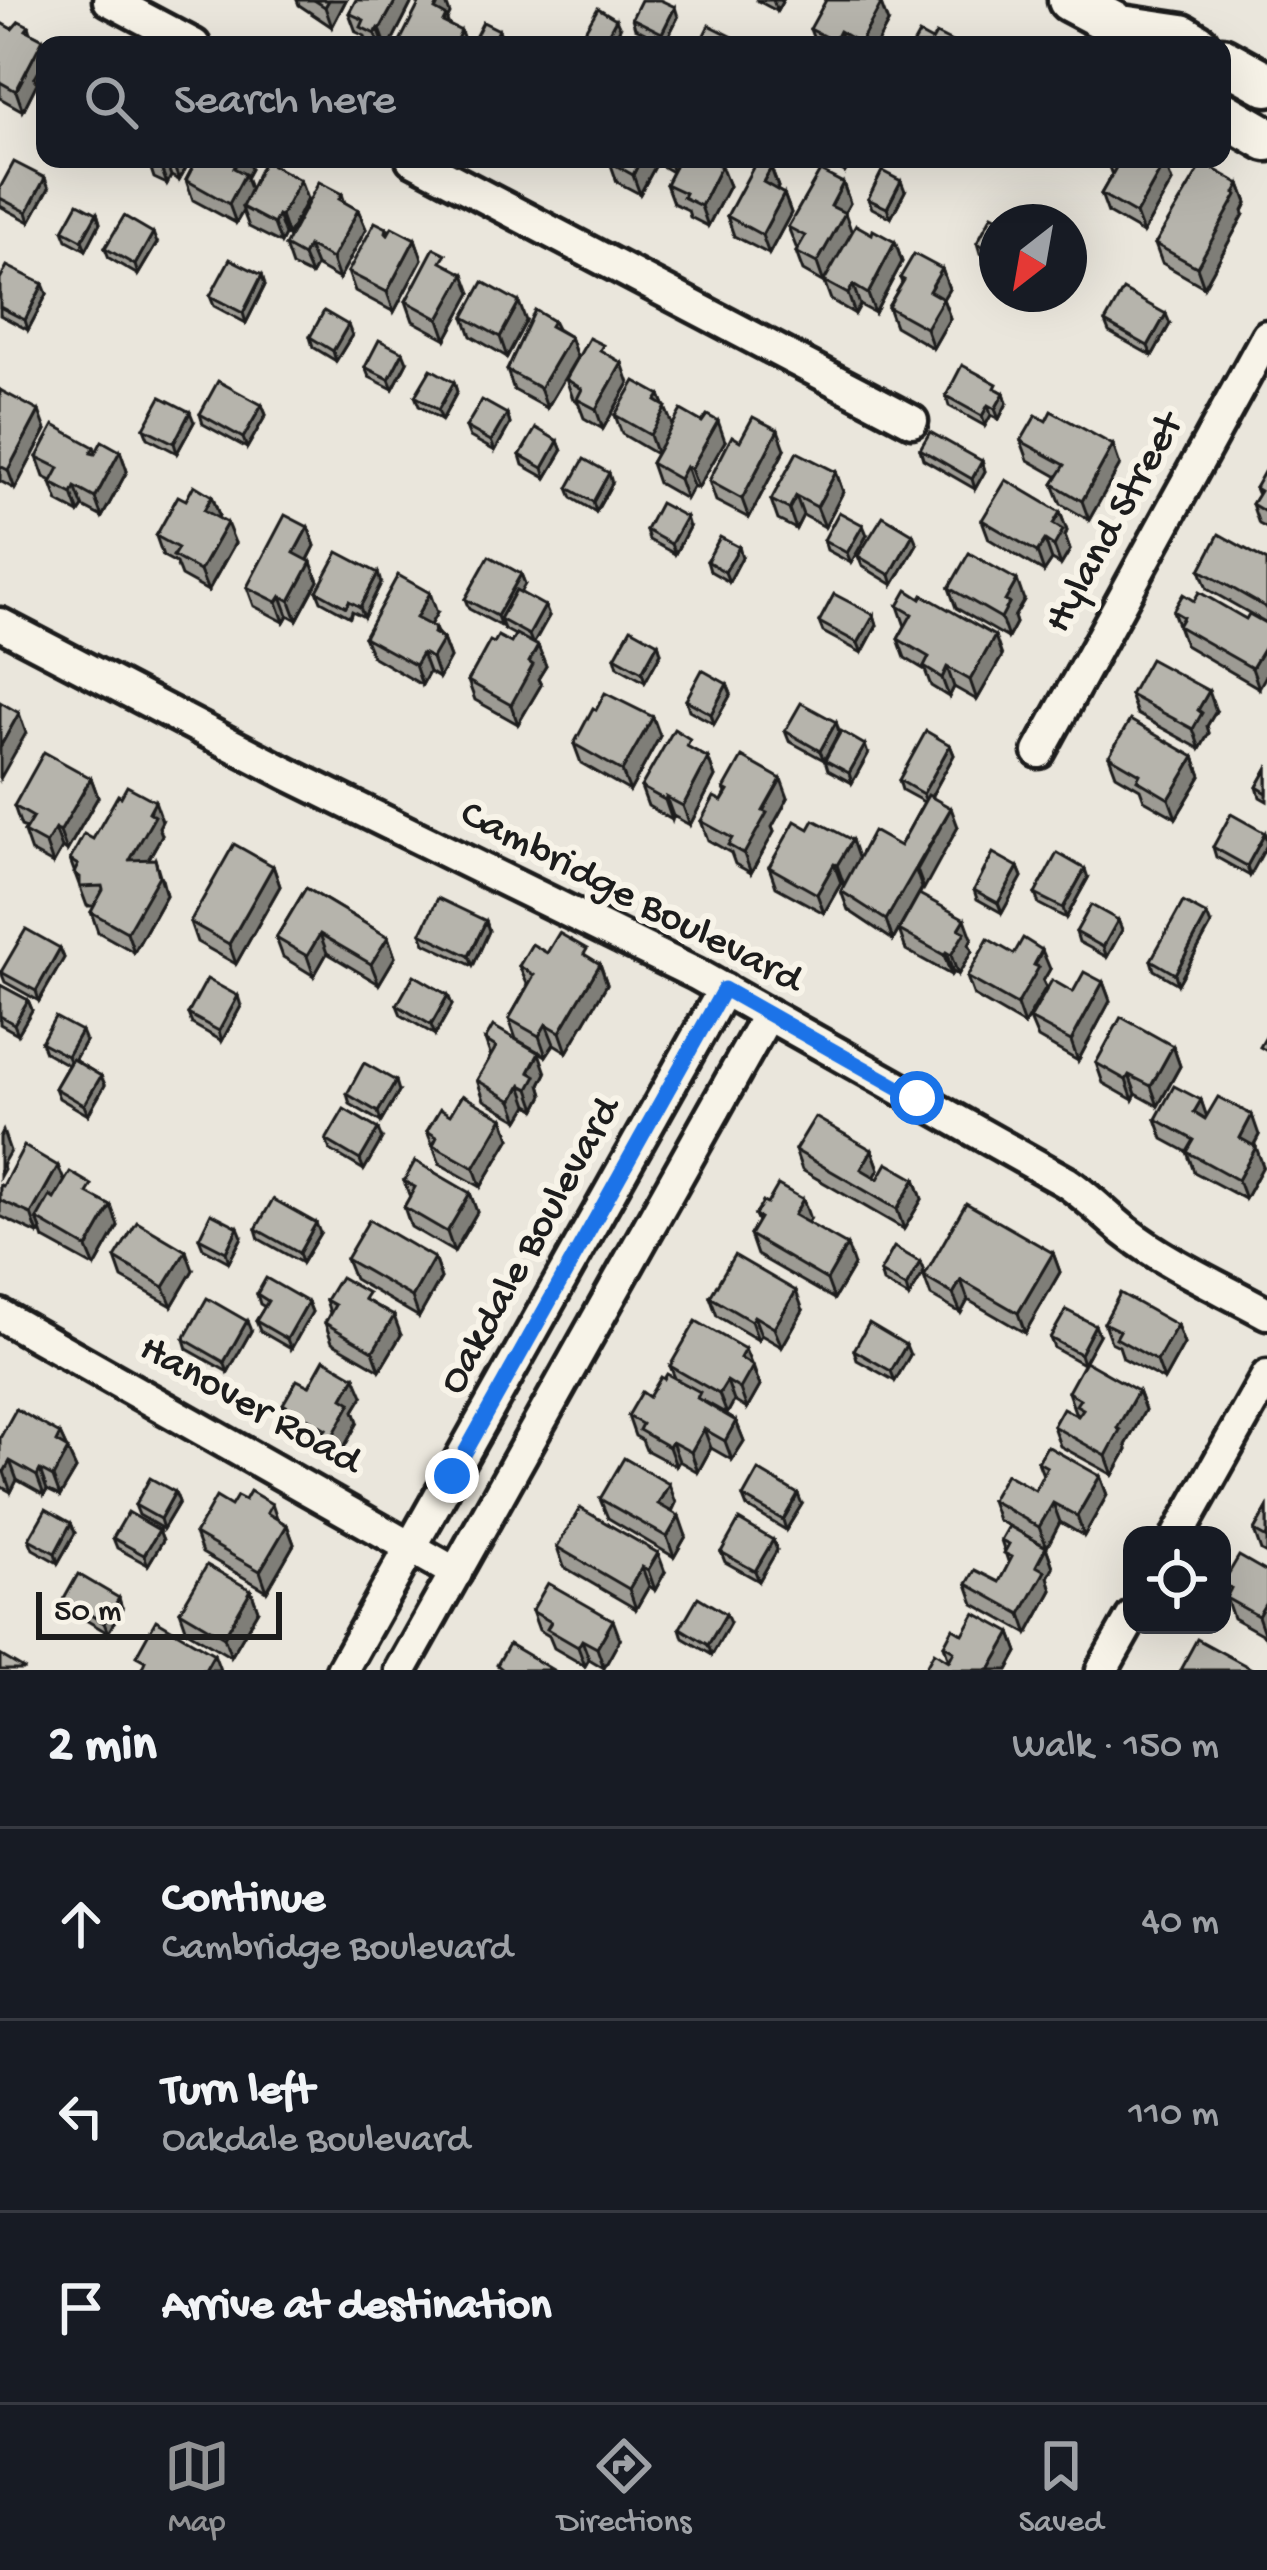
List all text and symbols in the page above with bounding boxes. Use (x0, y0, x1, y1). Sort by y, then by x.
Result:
search box (36, 36, 1231, 168)
icon: search (78, 69, 144, 135)
text: Search here (174, 76, 396, 129)
north arrow (979, 204, 1087, 312)
street label: Hyland Street (1035, 402, 1198, 642)
street label: Cambridge Boulevard (451, 792, 812, 1008)
route start (890, 1071, 944, 1125)
street label: Oakdale Boulevard (430, 1087, 635, 1404)
street label: Hanover Road (130, 1326, 371, 1490)
route end (425, 1449, 479, 1503)
map controls (1123, 1526, 1231, 1634)
button: locate (1123, 1526, 1231, 1634)
scale bar (36, 1586, 282, 1639)
text: 50 m (54, 1594, 121, 1632)
text: 2 min (48, 1718, 157, 1778)
text: Walk · 150 m (1012, 1725, 1219, 1771)
text: Continue (162, 1874, 325, 1927)
icon: ahead (48, 1891, 114, 1957)
text: 40 m (1141, 1901, 1219, 1947)
text: Cambridge Boulevard (162, 1927, 512, 1973)
text: Turn left (162, 2066, 314, 2119)
icon: left (48, 2083, 114, 2149)
text: 110 m (1128, 2093, 1219, 2139)
text: Oakdale Boulevard (162, 2119, 470, 2165)
icon: arrive (48, 2275, 114, 2341)
text: Arrive at destination (162, 2281, 551, 2334)
tab: Map (164, 2433, 230, 2543)
tab: Directions (557, 2433, 691, 2543)
tab: Saved (1019, 2433, 1103, 2543)

